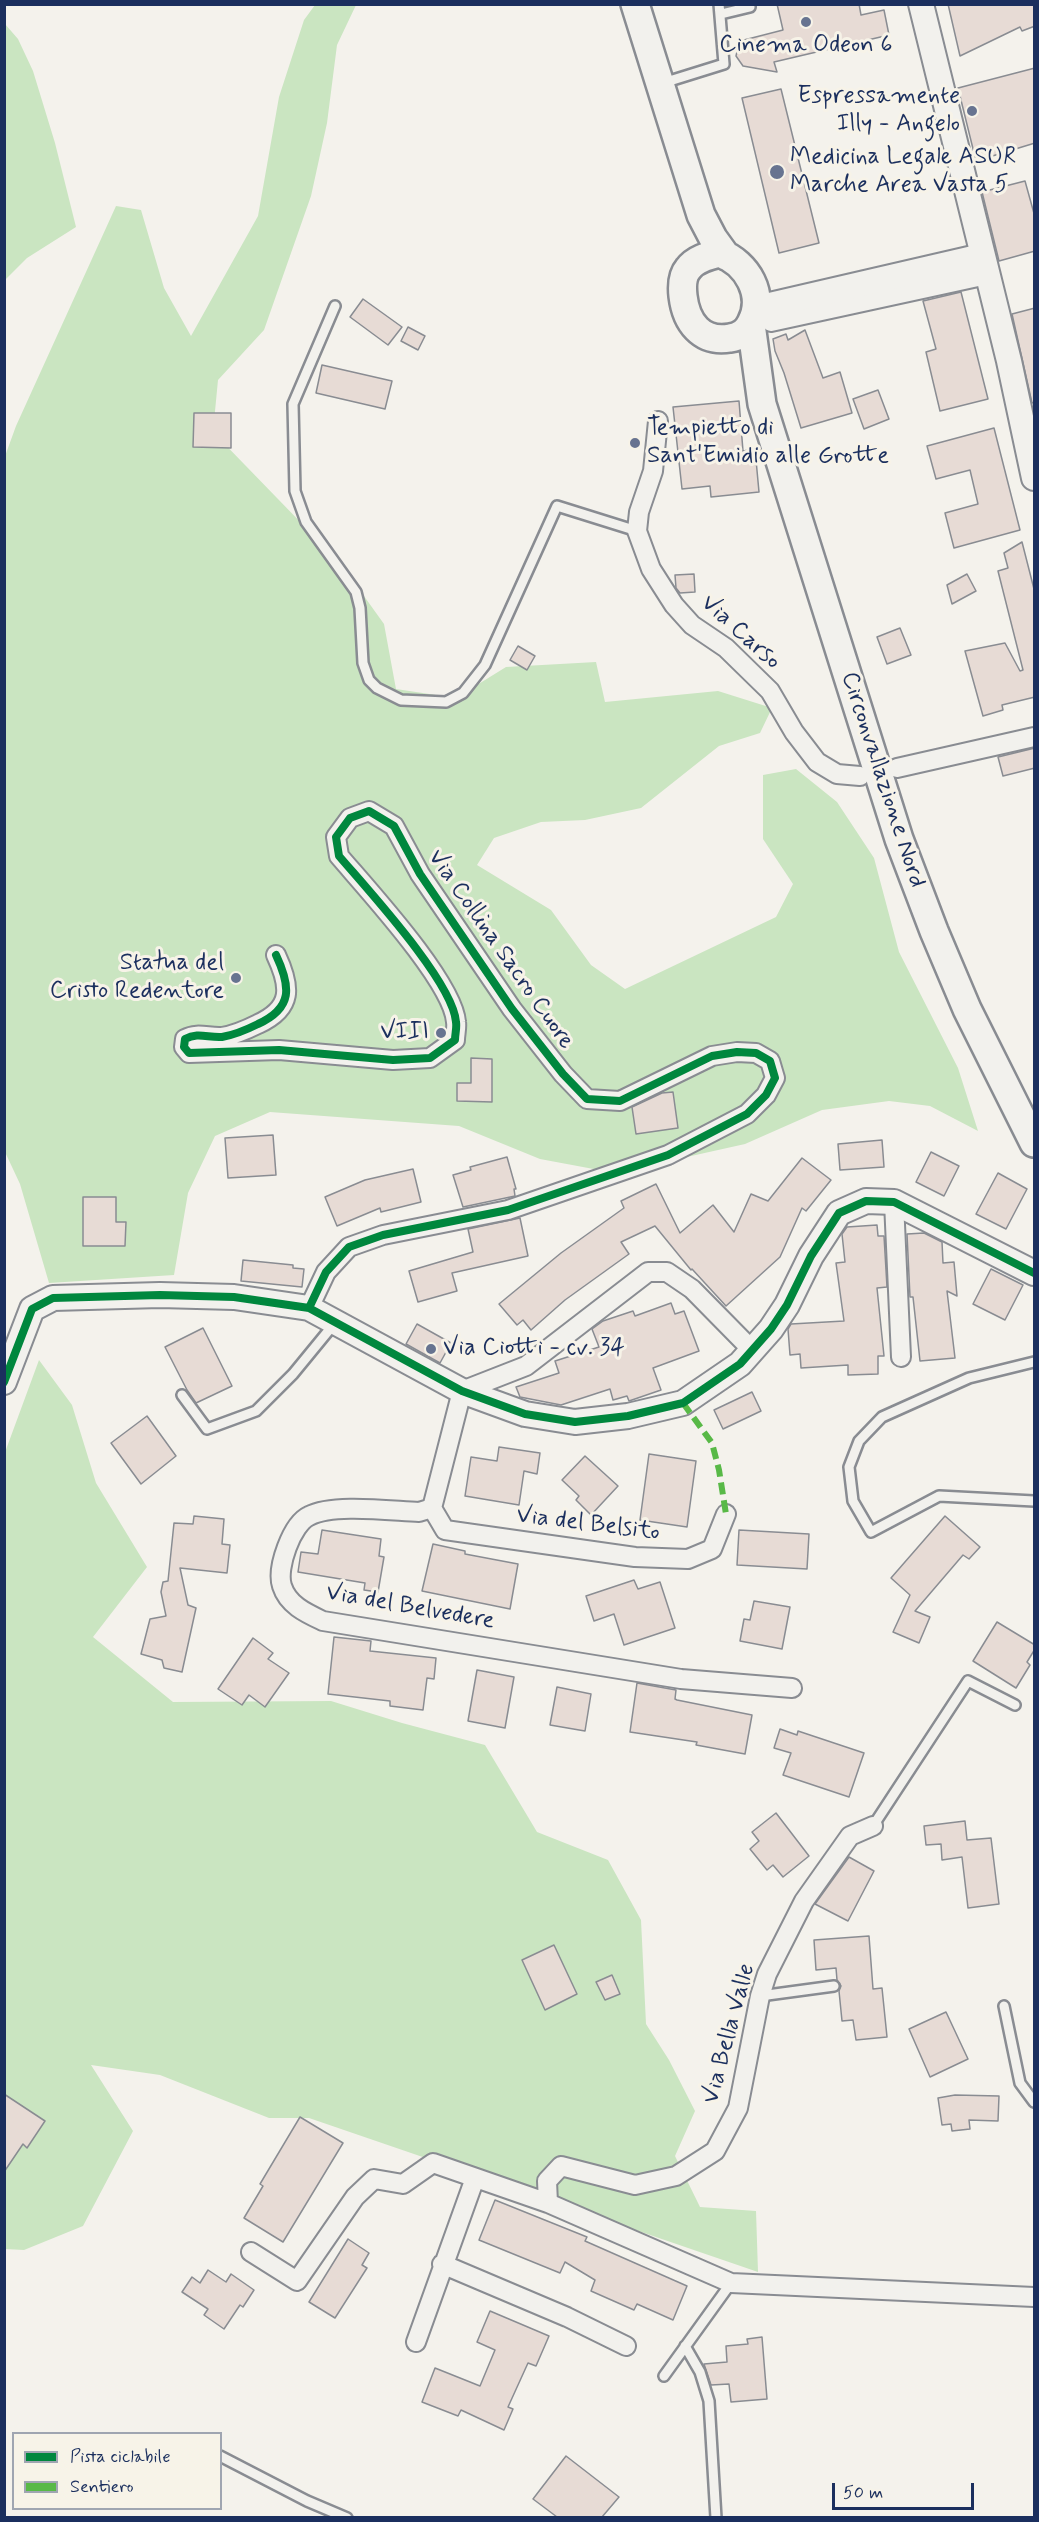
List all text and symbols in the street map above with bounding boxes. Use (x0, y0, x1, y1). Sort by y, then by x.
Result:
marker: Cinema Odeon 6 (799, 15, 813, 29)
place label: Cinema Odeon 6 (719, 32, 893, 60)
place label: Espressamente Illy - Angelo (797, 83, 960, 139)
marker: Espressamente Illy - Angelo (965, 104, 979, 118)
place label: Medicina Legale ASUR Marche Area Vasta 5 (790, 144, 1016, 200)
marker: Medicina Legale ASUR Marche Area Vasta 5 (768, 163, 786, 181)
place label: Tempietto di Sant'Emidio alle Grotte (647, 415, 889, 471)
marker: Tempietto di Sant'Emidio alle Grotte (628, 436, 642, 450)
street label: Via Carso (694, 590, 786, 676)
street label: Circonvallazione Nord (833, 668, 931, 892)
street label: Via Collina Sacro Cuore (420, 845, 580, 1055)
place label: Statua del Cristo Redentore (50, 950, 224, 1006)
marker: Statua del Cristo Redentore (229, 971, 243, 985)
place label: VIII (380, 1019, 429, 1047)
marker: VIII (434, 1026, 448, 1040)
place label: Via Ciotti - cv. 34 (443, 1335, 625, 1363)
marker: Via Ciotti - cv. 34 (424, 1342, 438, 1356)
street label: Via del Belsito (515, 1502, 661, 1548)
street label: Via del Belvedere (323, 1579, 497, 1637)
street label: Via Bella Valle (697, 1961, 763, 2107)
legend (12, 2432, 222, 2510)
text: Pista ciclabile (70, 2445, 171, 2469)
scale bar (835, 2471, 978, 2509)
text: Sentiero (70, 2475, 134, 2499)
text: 50 m (843, 2481, 883, 2505)

